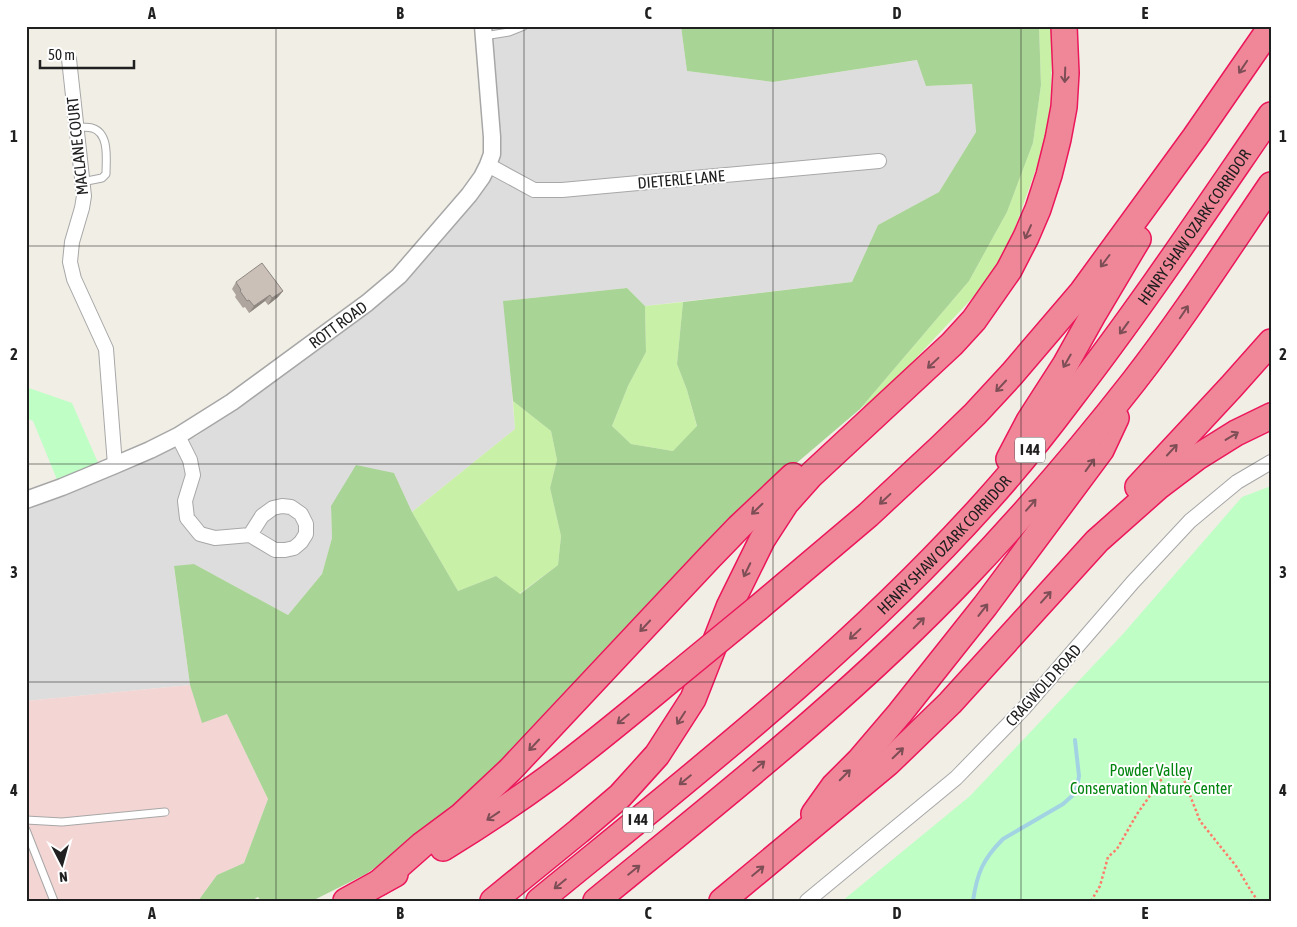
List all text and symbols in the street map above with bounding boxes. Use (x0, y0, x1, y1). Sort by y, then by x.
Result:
text: A (147, 4, 156, 22)
text: B (396, 4, 404, 22)
text: C (644, 4, 652, 22)
text: D (893, 4, 902, 22)
text: E (1142, 4, 1149, 22)
scale bar (40, 38, 134, 70)
text: 50 m (48, 46, 75, 63)
one-way arrow (1238, 60, 1248, 74)
one-way arrow (1060, 66, 1070, 83)
street label: MACLANE COURT (63, 96, 91, 196)
text: 1 (10, 127, 18, 145)
text: 1 (1279, 127, 1287, 145)
street label: HENRY SHAW OZARK CORRIDOR (1134, 146, 1254, 308)
street label: DIETERLE LANE (637, 166, 725, 192)
one-way arrow (1022, 224, 1032, 239)
one-way arrow (1100, 254, 1110, 268)
street label: ROTT ROAD (305, 297, 370, 352)
one-way arrow (1179, 305, 1189, 319)
one-way arrow (1118, 321, 1129, 334)
text: 2 (10, 345, 18, 363)
text: 2 (1279, 345, 1287, 363)
one-way arrow (1062, 354, 1072, 369)
one-way arrow (927, 357, 940, 369)
one-way arrow (995, 379, 1007, 392)
one-way arrow (1224, 431, 1238, 441)
road number: I 44 (1015, 438, 1045, 462)
one-way arrow (1166, 444, 1178, 456)
one-way arrow (1085, 458, 1095, 472)
street label: HENRY SHAW OZARK CORRIDOR (873, 472, 1014, 618)
one-way arrow (878, 494, 891, 505)
one-way arrow (1025, 499, 1036, 512)
one-way arrow (751, 503, 764, 515)
one-way arrow (742, 562, 751, 577)
text: 3 (10, 563, 18, 581)
text: 3 (1279, 563, 1287, 581)
one-way arrow (1040, 591, 1052, 604)
one-way arrow (977, 603, 988, 616)
one-way arrow (913, 617, 925, 629)
one-way arrow (639, 620, 651, 633)
one-way arrow (849, 628, 862, 640)
street label: CRAGWOLD ROAD (1002, 640, 1084, 730)
one-way arrow (676, 711, 686, 725)
one-way arrow (617, 713, 630, 724)
one-way arrow (528, 738, 540, 751)
one-way arrow (892, 747, 904, 759)
one-way arrow (752, 761, 765, 772)
park label: Powder Valley Conservation Nature Center (1070, 761, 1232, 797)
one-way arrow (839, 769, 851, 781)
one-way arrow (679, 775, 692, 786)
text: 4 (9, 781, 18, 799)
text: 4 (1278, 781, 1287, 799)
road number: I 44 (623, 808, 653, 832)
one-way arrow (486, 811, 500, 821)
north arrow (38, 840, 88, 890)
one-way arrow (627, 864, 640, 875)
one-way arrow (752, 865, 765, 876)
text: N (58, 869, 68, 885)
one-way arrow (554, 878, 567, 889)
text: A (147, 904, 156, 922)
text: B (396, 904, 404, 922)
text: C (644, 904, 652, 922)
text: D (893, 904, 902, 922)
text: E (1142, 904, 1149, 922)

